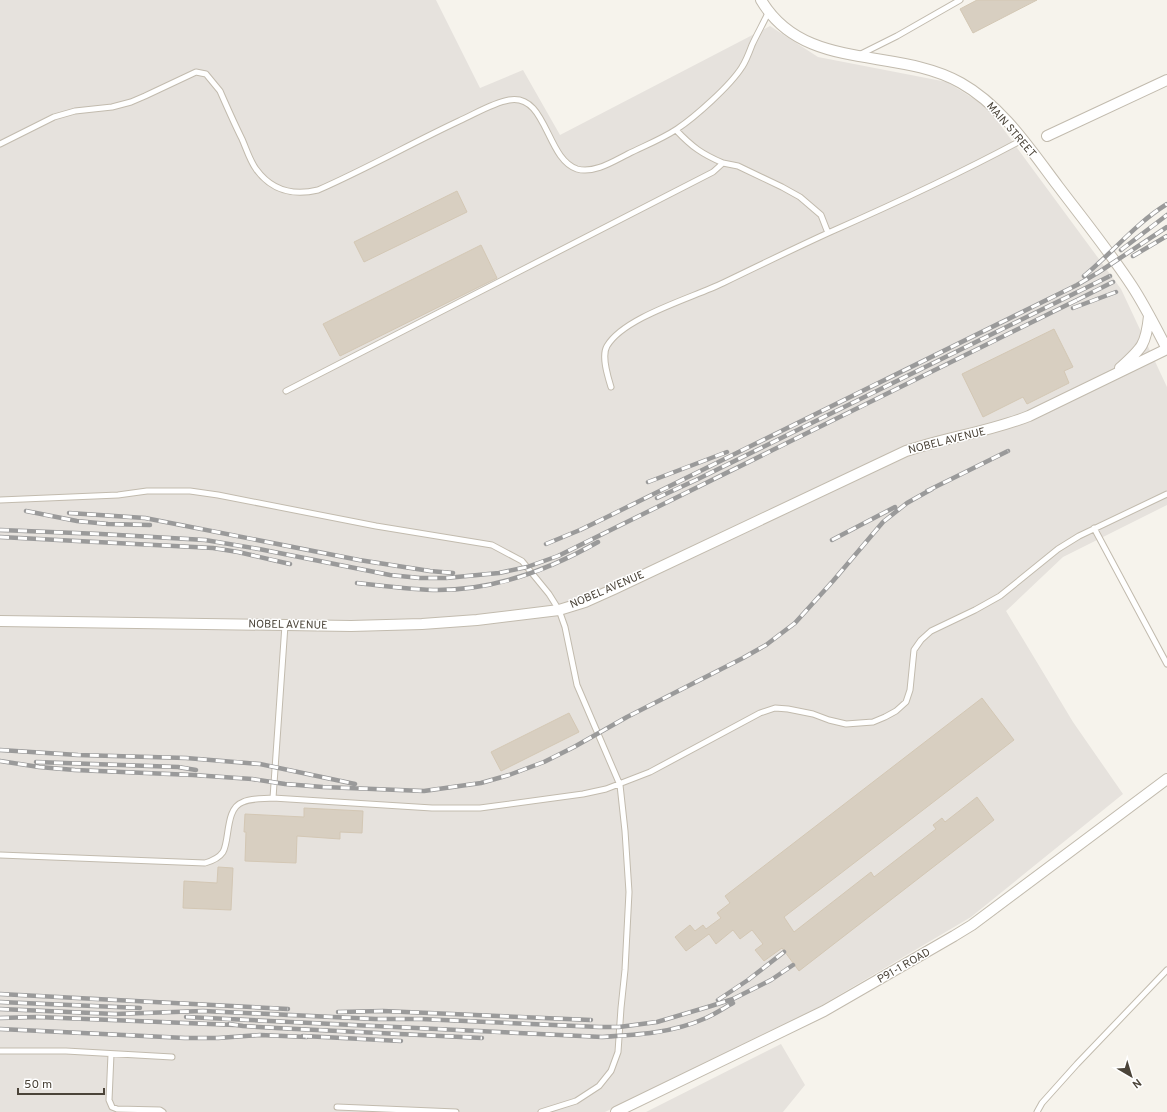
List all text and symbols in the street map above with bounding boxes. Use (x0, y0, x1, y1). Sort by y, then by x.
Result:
street label: MAIN STREET (983, 99, 1039, 161)
street label: NOBEL AVENUE (907, 425, 987, 457)
street label: NOBEL AVENUE (568, 568, 646, 612)
street label: NOBEL AVENUE (248, 617, 328, 633)
street label: P91-1 ROAD (875, 945, 933, 987)
north arrow (1111, 1056, 1151, 1096)
scale bar (18, 1070, 104, 1096)
text: N (1129, 1075, 1144, 1091)
text: 50 m (24, 1077, 52, 1093)

